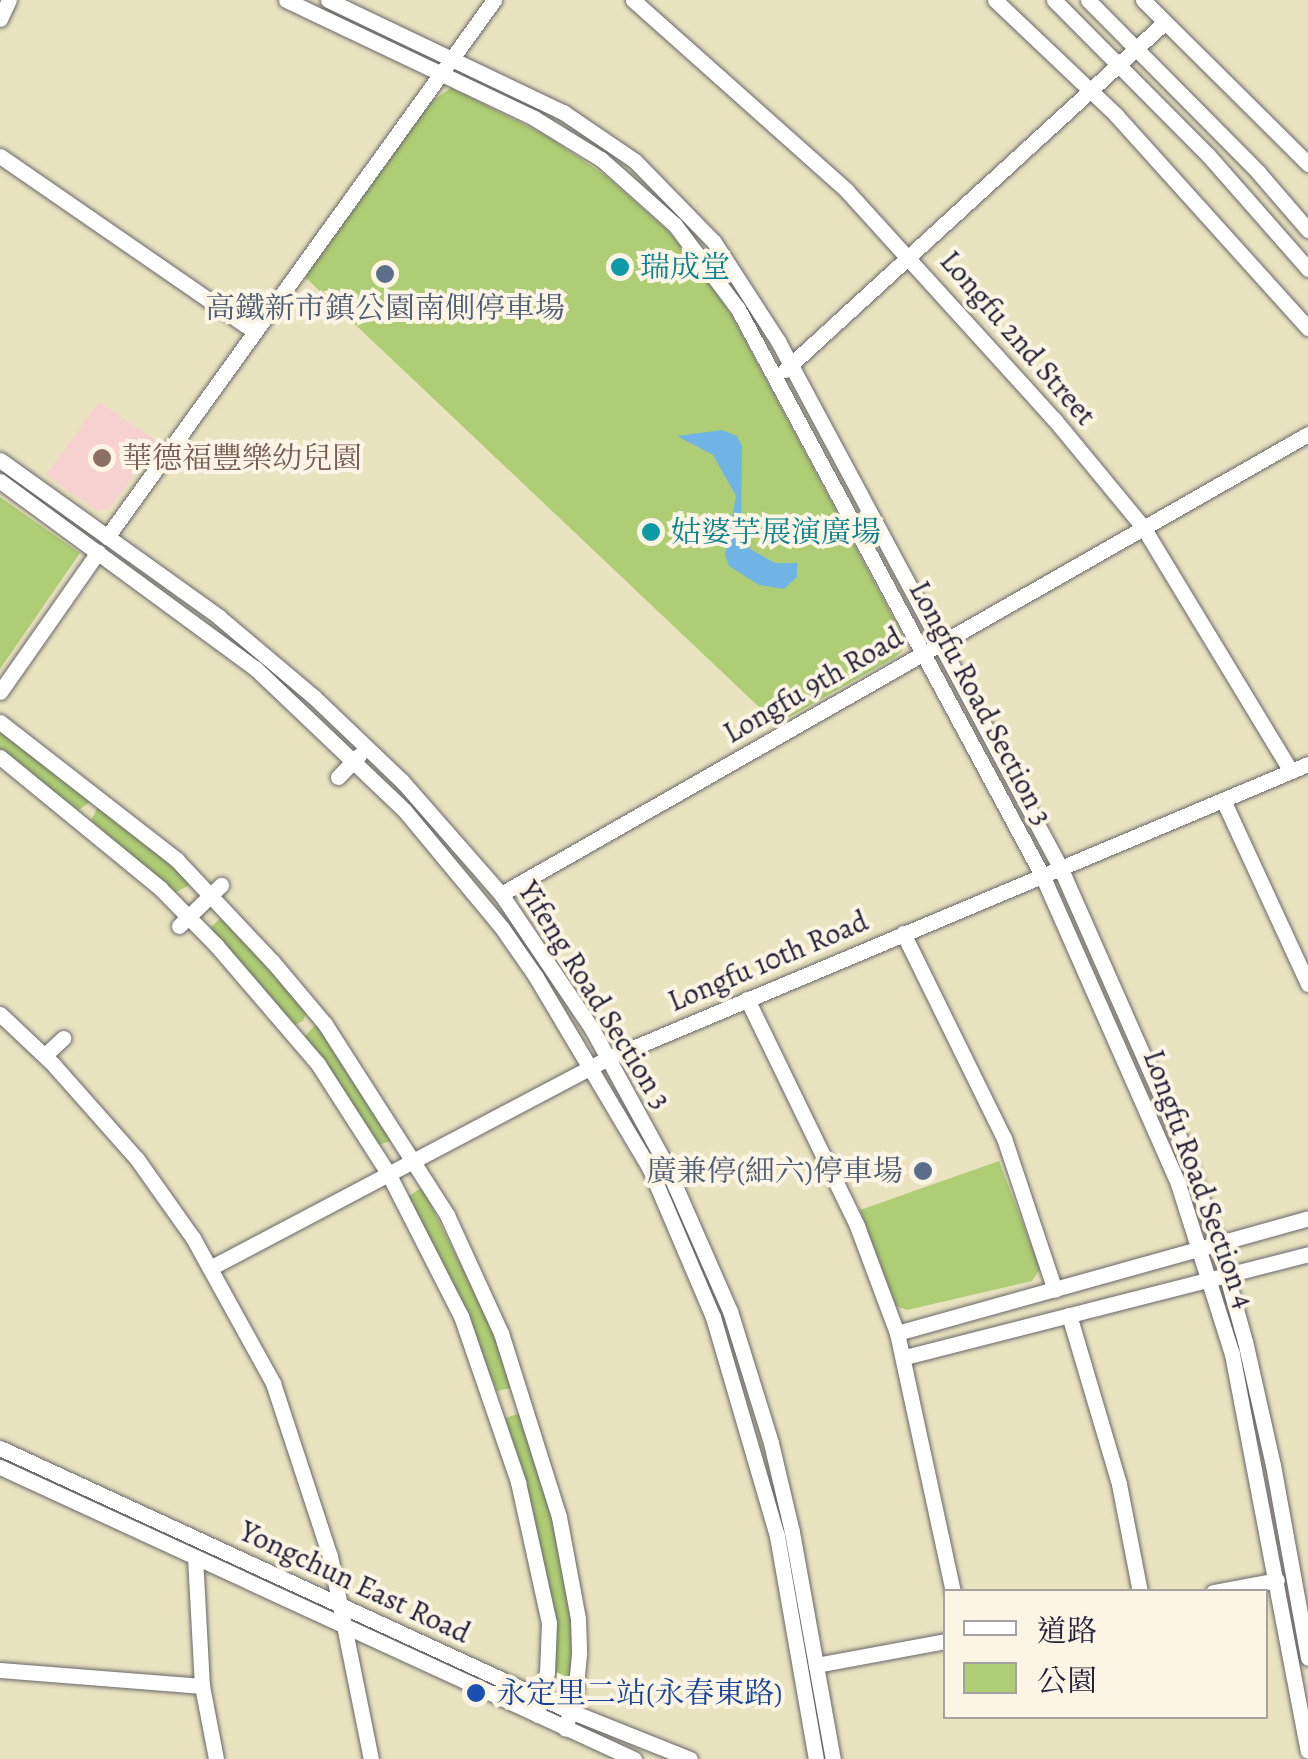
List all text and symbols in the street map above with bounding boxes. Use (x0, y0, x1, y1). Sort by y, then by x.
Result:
street label: Longfu 2nd Street (932, 243, 1104, 433)
place label: 瑞成堂 (640, 249, 730, 285)
marker: 瑞成堂 (609, 256, 631, 278)
marker: 高鐵新市鎮公園南側停車場 (374, 263, 396, 285)
place label: 高鐵新市鎮公園南側停車場 (205, 290, 565, 326)
place label: 華德福豐樂幼兒園 (122, 440, 362, 476)
marker: 華德福豐樂幼兒園 (91, 447, 113, 469)
place label: 姑婆芋展演廣場 (671, 514, 881, 550)
marker: 姑婆芋展演廣場 (640, 521, 662, 543)
street label: Longfu Road Section 3 (901, 575, 1061, 831)
street label: Longfu 9th Road (717, 619, 909, 751)
street label: Yifeng Road Section 3 (510, 875, 680, 1115)
street label: Longfu 10th Road (662, 903, 874, 1019)
street label: Longfu Road Section 4 (1135, 1045, 1263, 1313)
place label: 廣兼停(細六)停車場 (647, 1153, 903, 1189)
marker: 廣兼停(細六)停車場 (912, 1160, 934, 1182)
street label: Yongchun East Road (234, 1513, 476, 1651)
legend (943, 1589, 1268, 1719)
text: 道路 (1037, 1611, 1097, 1651)
text: 公園 (1037, 1661, 1097, 1701)
place label: 永定里二站(永春東路) (496, 1675, 782, 1711)
marker: 永定里二站(永春東路) (465, 1682, 487, 1704)

